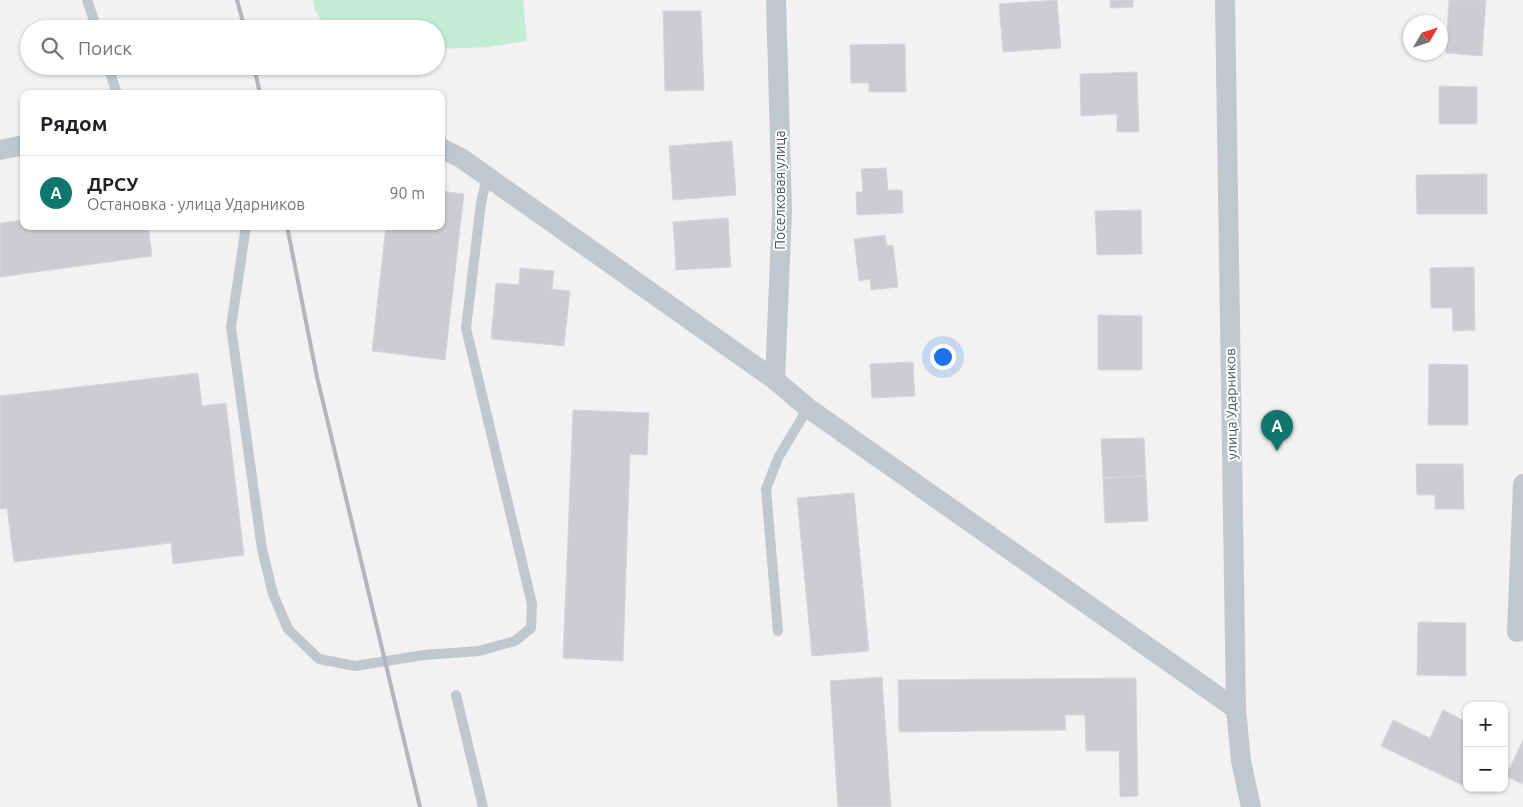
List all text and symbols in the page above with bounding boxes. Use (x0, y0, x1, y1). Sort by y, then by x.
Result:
north arrow (1403, 15, 1448, 60)
search box (20, 20, 445, 75)
icon: search (38, 34, 66, 62)
text: Поиск (78, 37, 132, 59)
text: Рядом (40, 111, 108, 135)
street label: Поселковая улица (772, 130, 788, 250)
text: ДРСУ (87, 173, 138, 195)
text: A (50, 184, 62, 202)
text: 90 m (389, 184, 425, 202)
text: Остановка · улица Ударников (87, 195, 305, 213)
your location (930, 344, 956, 370)
street label: улица Ударников (1222, 348, 1240, 460)
pin: A (1261, 410, 1293, 451)
map controls (1463, 702, 1508, 792)
button: + (1463, 702, 1508, 747)
button: − (1463, 747, 1508, 792)

